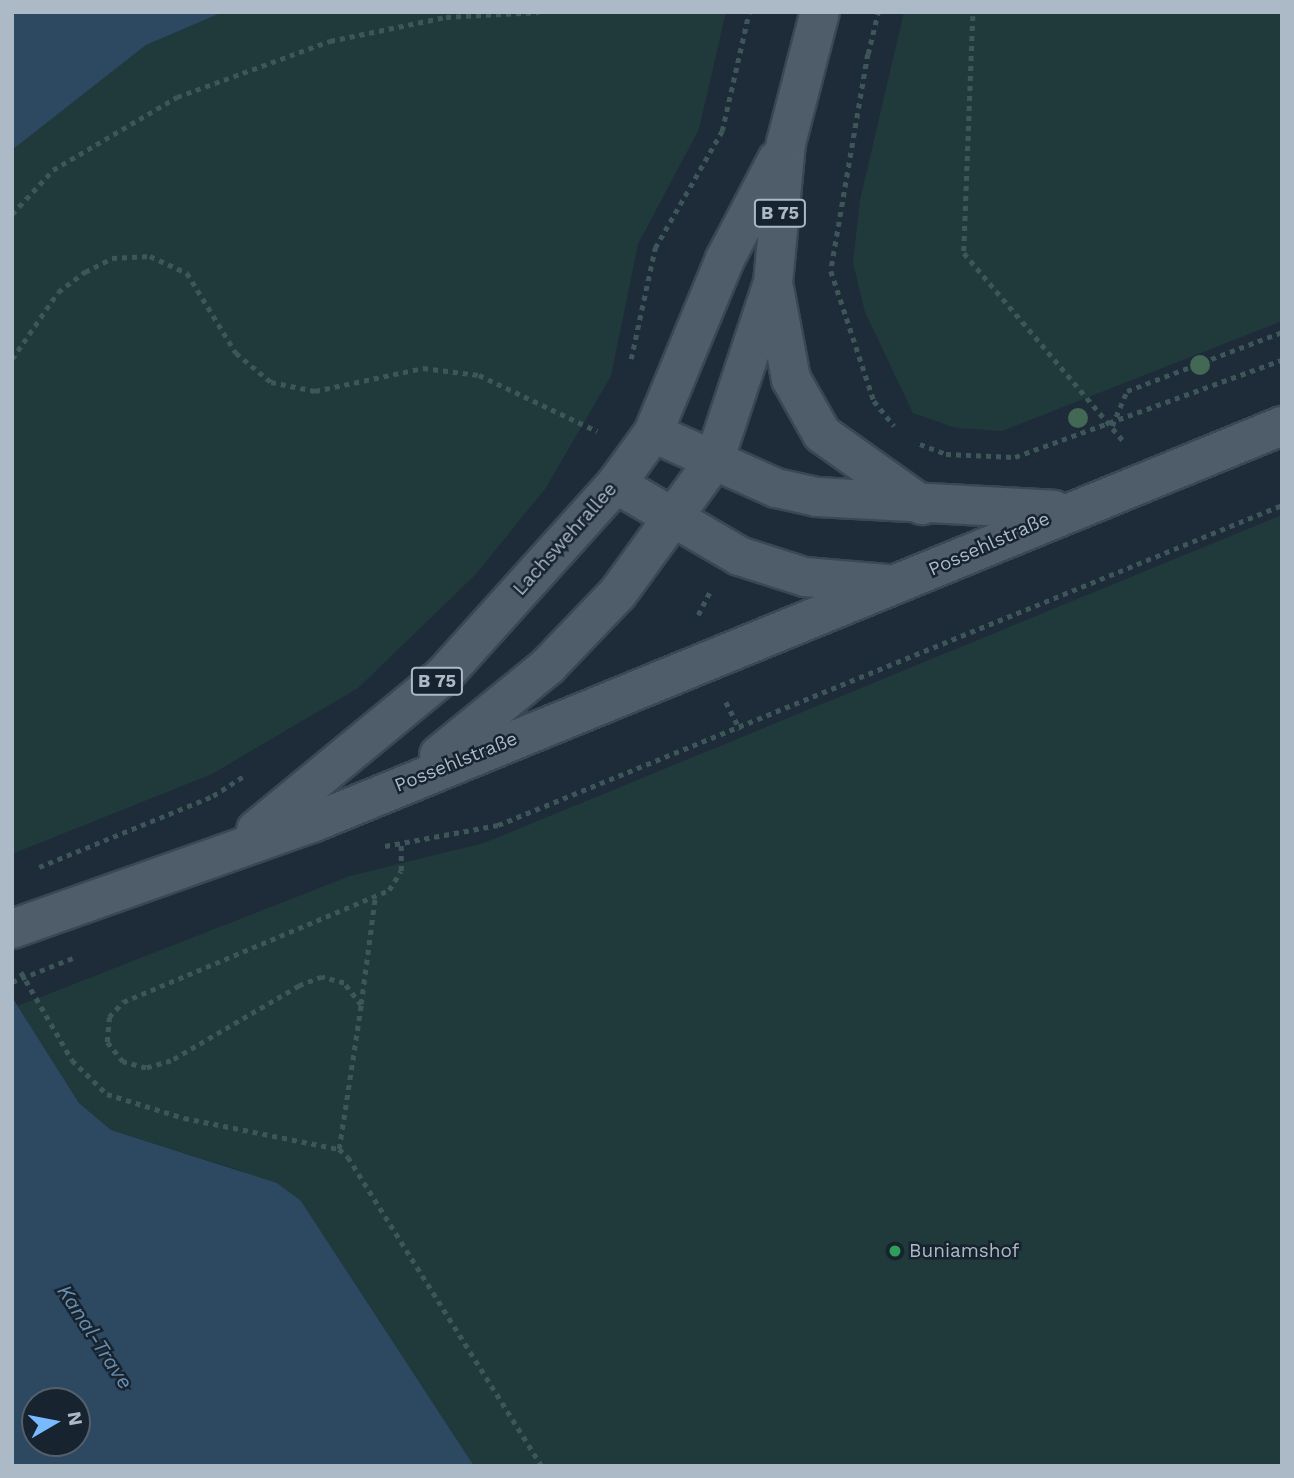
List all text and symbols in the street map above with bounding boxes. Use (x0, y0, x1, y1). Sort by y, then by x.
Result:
road number: B 75 (752, 198, 808, 228)
street label: Lachswehrallee (508, 478, 622, 600)
street label: Possehlstraße (925, 507, 1053, 581)
road number: B 75 (409, 666, 465, 696)
street label: Possehlstraße (391, 727, 521, 797)
place label: Buniamshof (909, 1240, 1019, 1262)
marker: Buniamshof (887, 1243, 903, 1259)
water label: Kanal-Trave (52, 1280, 138, 1394)
north arrow (21, 1387, 91, 1457)
text: N (63, 1410, 88, 1428)

